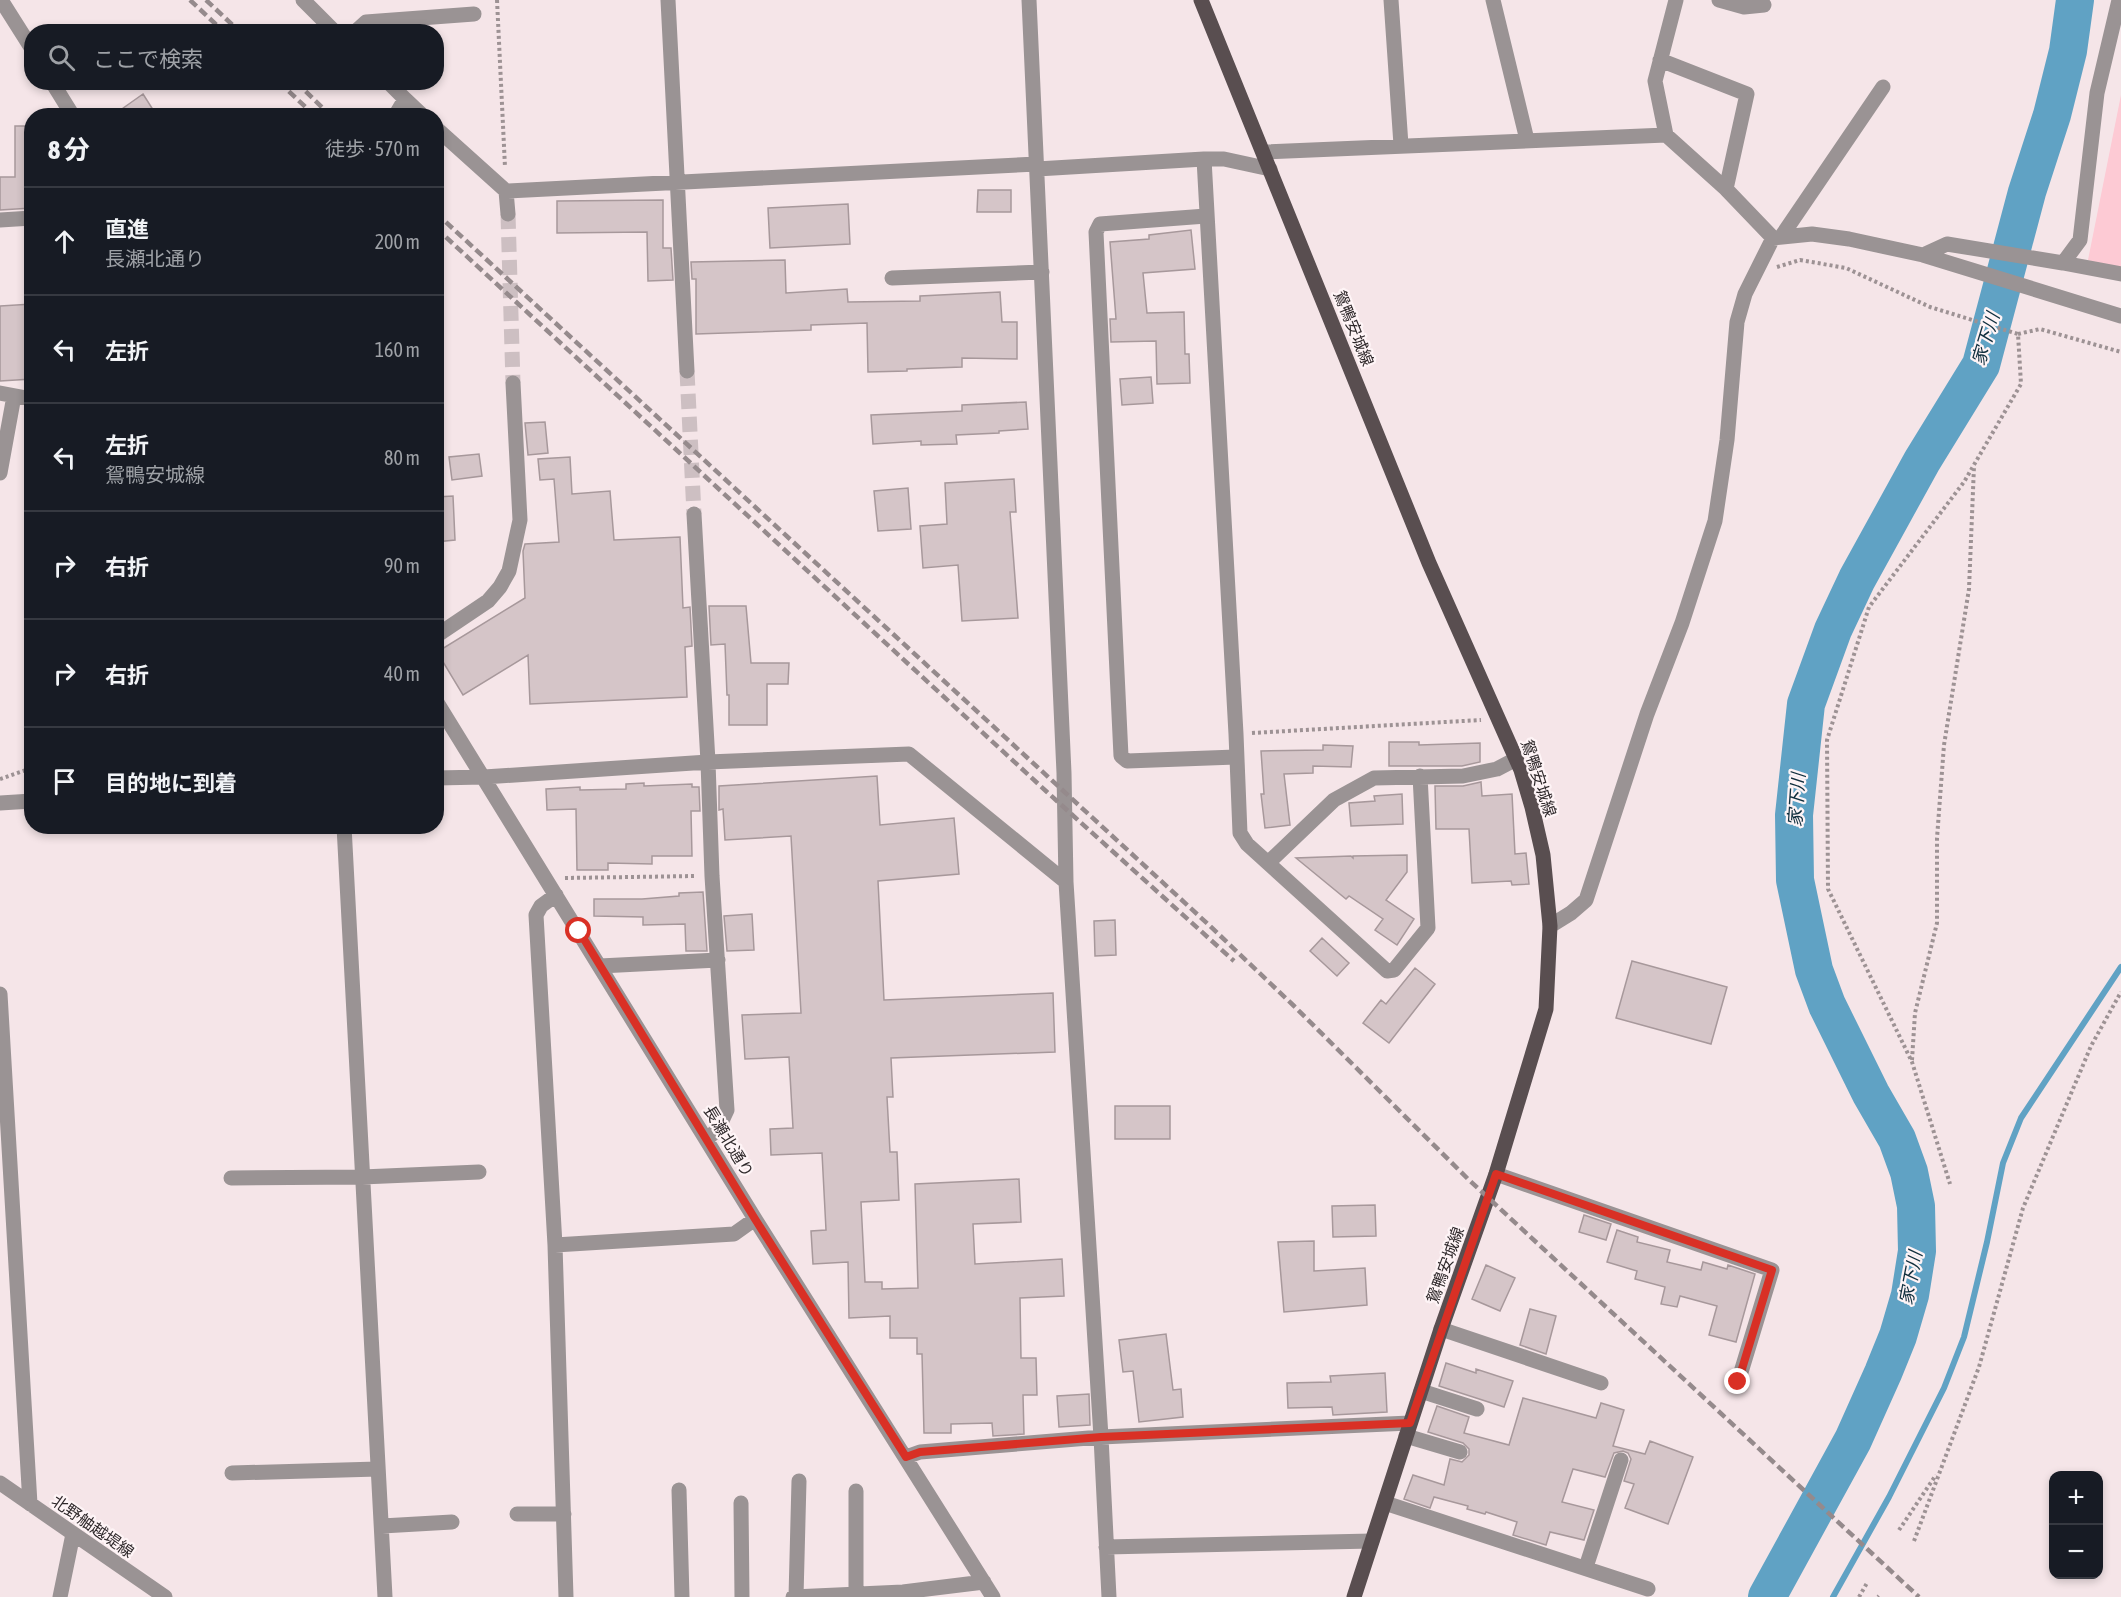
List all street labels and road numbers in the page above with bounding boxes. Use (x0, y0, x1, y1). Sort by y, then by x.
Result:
street label: 鴛鴨安城線 (1331, 288, 1377, 368)
street label: 鴛鴨安城線 (1518, 737, 1560, 819)
street label: 長瀬北通り (701, 1102, 757, 1180)
street label: 鴛鴨安城線 (1423, 1224, 1467, 1306)
street label: 北野舳越堤線 (49, 1491, 137, 1561)

